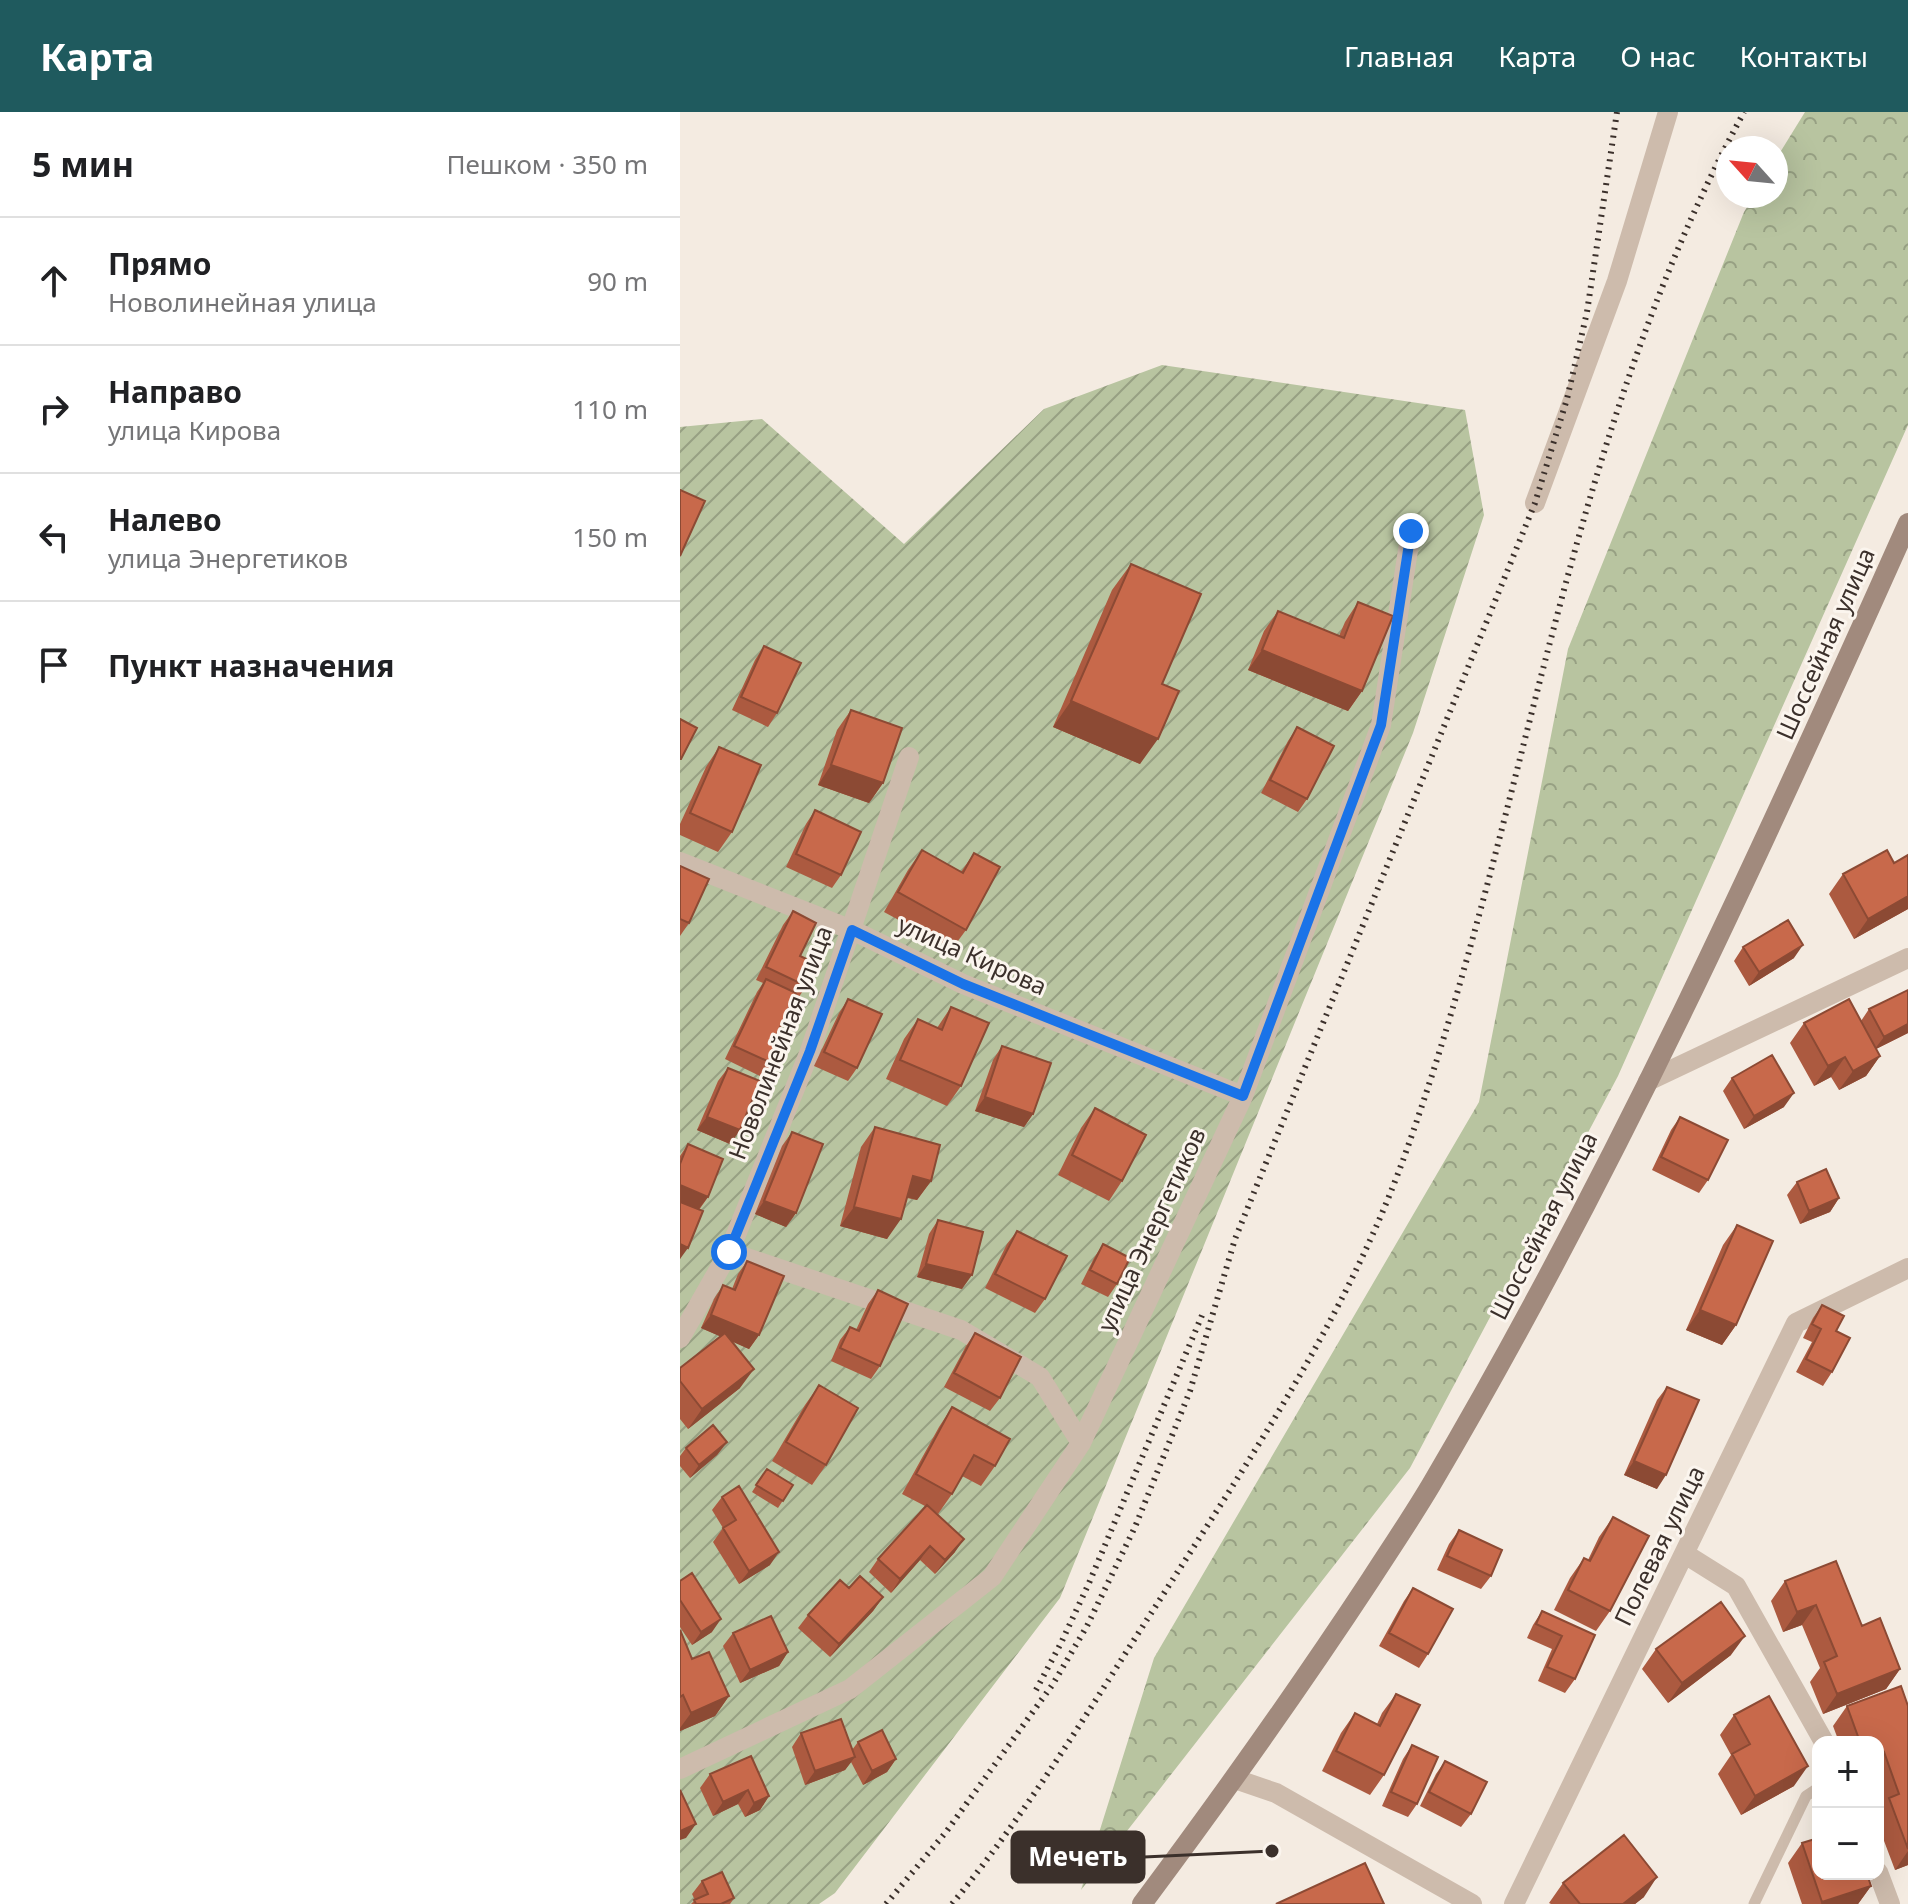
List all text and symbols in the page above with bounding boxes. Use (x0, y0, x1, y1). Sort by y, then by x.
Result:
text: Карта (40, 30, 154, 82)
text: Главная (1344, 37, 1454, 75)
text: Карта (1498, 37, 1576, 75)
text: О нас (1620, 37, 1696, 75)
text: Контакты (1740, 37, 1868, 75)
north arrow (1716, 136, 1788, 208)
text: 5 мин (32, 141, 134, 187)
text: Пешком · 350 m (446, 146, 648, 182)
text: Прямо (108, 243, 212, 284)
icon: ahead (32, 259, 76, 303)
text: 90 m (587, 263, 648, 299)
text: Новолинейная улица (108, 284, 377, 320)
text: Направо (108, 371, 242, 412)
icon: right (32, 387, 76, 431)
text: 110 m (572, 391, 648, 427)
text: улица Кирова (108, 412, 281, 448)
text: Налево (108, 499, 222, 540)
route end (1393, 513, 1429, 549)
icon: left (32, 515, 76, 559)
text: 150 m (572, 519, 648, 555)
text: улица Энергетиков (108, 540, 348, 576)
street label: Шоссейная улица (1768, 542, 1882, 744)
icon: arrive (32, 643, 76, 687)
text: Пункт назначения (108, 645, 394, 686)
street label: улица Кирова (893, 907, 1052, 1002)
street label: Новолинейная улица (720, 921, 839, 1164)
street label: улица Энергетиков (1089, 1122, 1212, 1337)
street label: Шоссейная улица (1481, 1126, 1604, 1325)
route start (711, 1234, 747, 1270)
street label: Полевая улица (1606, 1460, 1712, 1631)
map controls (1812, 1736, 1884, 1880)
button: + (1812, 1736, 1884, 1808)
button: − (1812, 1808, 1884, 1880)
callout: Мечеть (1012, 1832, 1144, 1882)
text: Мечеть (1028, 1838, 1128, 1874)

